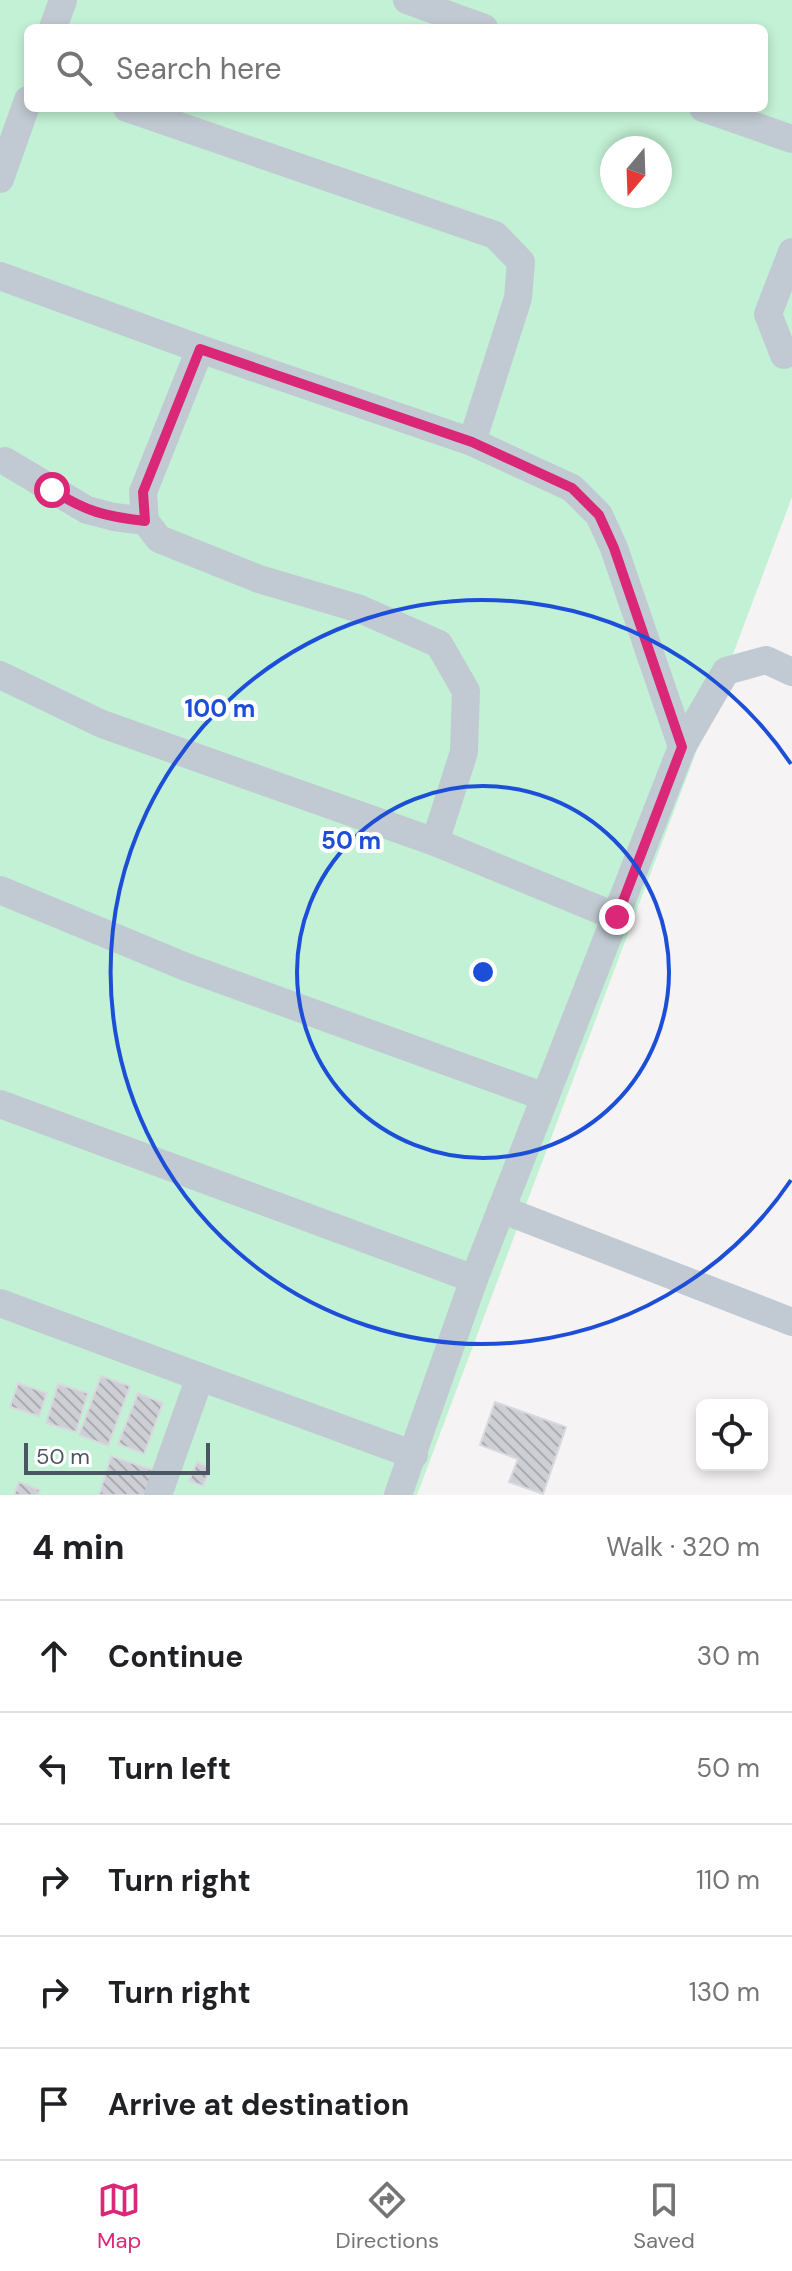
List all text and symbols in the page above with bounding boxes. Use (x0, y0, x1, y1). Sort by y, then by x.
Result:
search box (24, 24, 768, 112)
icon: search (52, 46, 96, 90)
text: Search here (116, 49, 282, 88)
north arrow (600, 136, 672, 208)
route start (34, 472, 70, 508)
text: 100 m (185, 693, 255, 724)
text: 50 m (321, 825, 381, 856)
route end (599, 899, 635, 935)
centre of rings (469, 958, 497, 986)
map controls (696, 1399, 768, 1471)
button: locate (696, 1399, 768, 1471)
scale bar (24, 1439, 210, 1475)
text: 50 m (36, 1442, 90, 1471)
text: 4 min (32, 1525, 124, 1570)
text: Walk · 320 m (606, 1530, 760, 1564)
icon: ahead (32, 1634, 76, 1678)
text: Continue (108, 1637, 243, 1676)
text: 30 m (697, 1639, 760, 1673)
icon: left (32, 1746, 76, 1790)
text: Turn left (108, 1749, 231, 1788)
text: 50 m (696, 1751, 760, 1785)
icon: right (32, 1858, 76, 1902)
text: Turn right (108, 1861, 251, 1900)
text: 110 m (696, 1863, 760, 1897)
icon: right (32, 1970, 76, 2014)
text: Turn right (108, 1973, 251, 2012)
text: 130 m (689, 1975, 760, 2009)
icon: arrive (32, 2082, 76, 2126)
text: Arrive at destination (108, 2085, 409, 2124)
tab: Map (97, 2178, 141, 2255)
tab: Directions (336, 2178, 439, 2255)
tab: Saved (633, 2178, 695, 2255)

